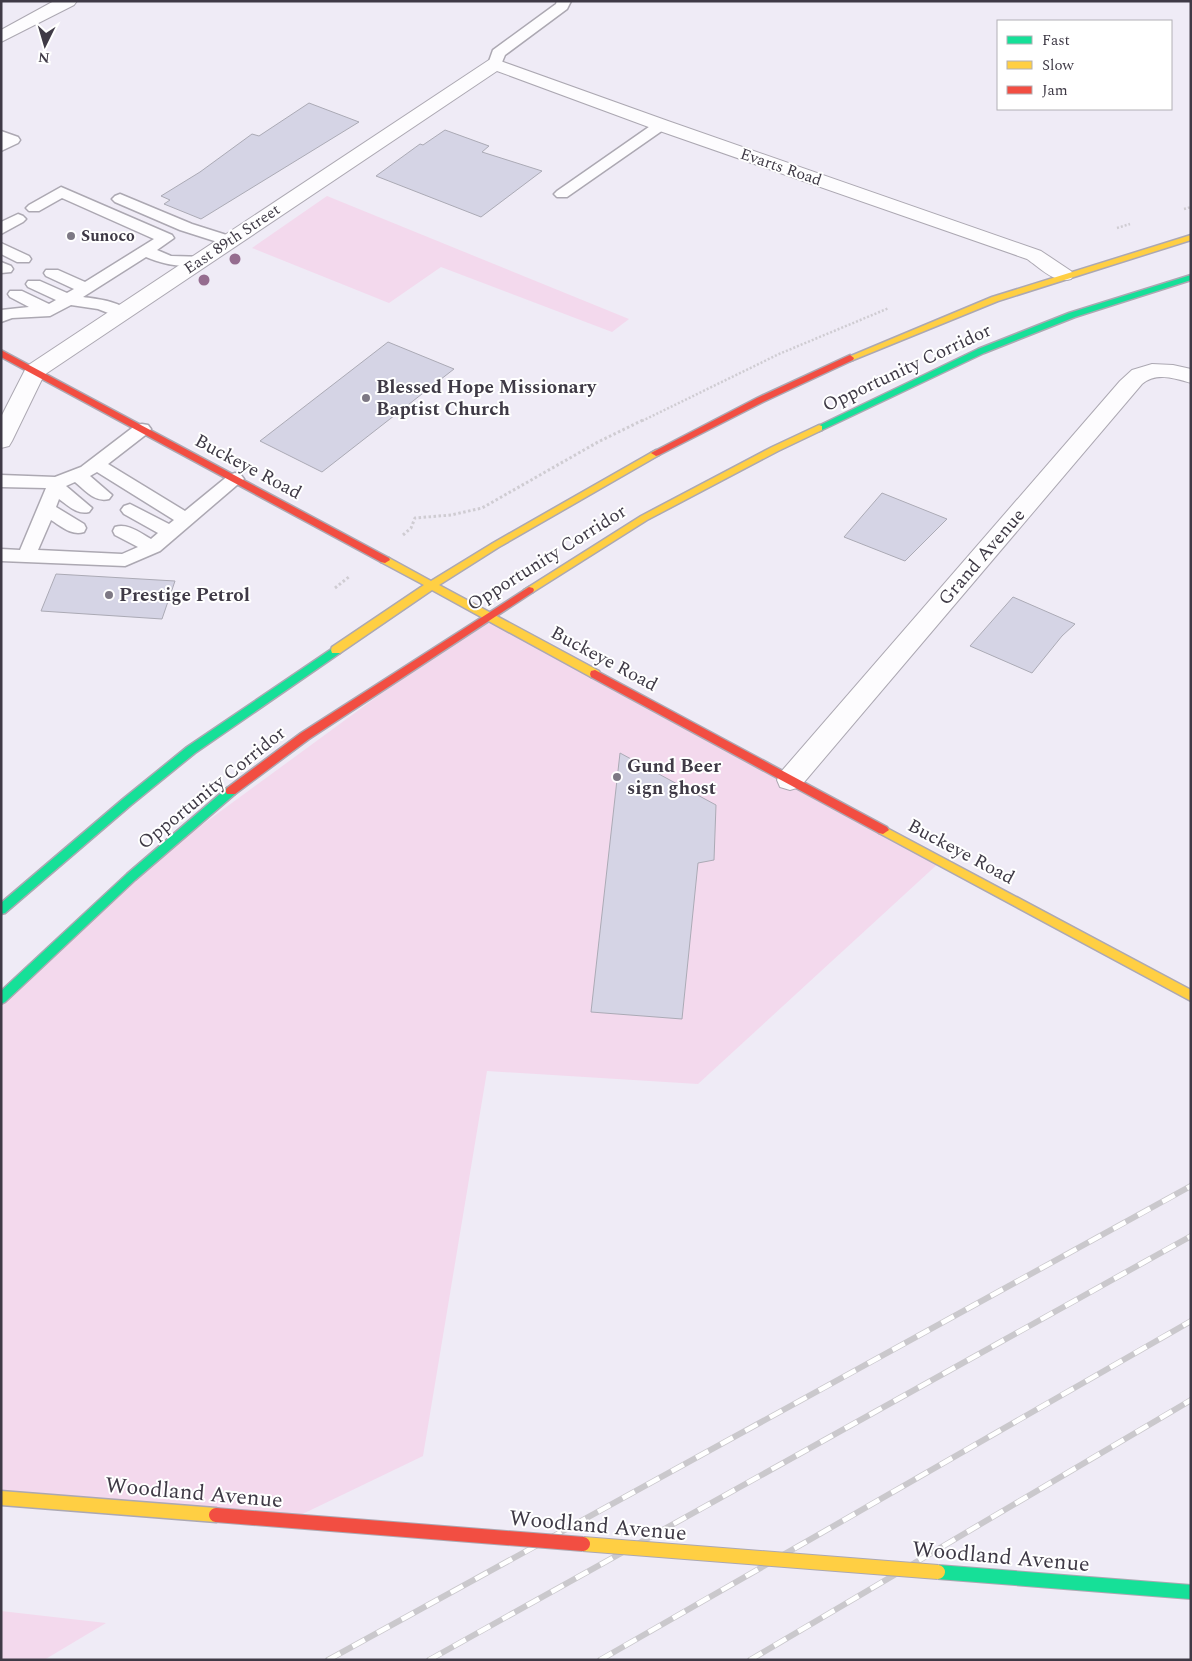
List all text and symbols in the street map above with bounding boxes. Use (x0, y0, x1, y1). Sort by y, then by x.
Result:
north arrow (20, 20, 70, 70)
legend (997, 20, 1172, 110)
text: Fast (1042, 29, 1070, 52)
text: N (37, 46, 51, 68)
text: Slow (1042, 54, 1074, 77)
text: Jam (1042, 79, 1068, 102)
street label: Evarts Road (737, 142, 825, 192)
street label: East 89th Street (179, 198, 285, 280)
place label: Sunoco (81, 224, 135, 248)
marker: Sunoco (65, 230, 77, 242)
street label: Opportunity Corridor (818, 316, 997, 420)
place label: Blessed Hope Missionary Baptist Church (376, 373, 597, 424)
marker: Blessed Hope Missionary Baptist Church (360, 392, 372, 404)
street label: Buckeye Road (189, 427, 307, 507)
street label: Opportunity Corridor (462, 497, 633, 619)
street label: Grand Avenue (931, 502, 1033, 612)
place label: Prestige Petrol (119, 581, 250, 610)
marker: Prestige Petrol (103, 589, 115, 601)
street label: Buckeye Road (545, 619, 663, 699)
street label: Opportunity Corridor (132, 719, 293, 857)
place label: Gund Beer sign ghost (627, 752, 722, 803)
marker: Gund Beer sign ghost (611, 771, 623, 783)
street label: Buckeye Road (902, 812, 1020, 892)
street label: Woodland Avenue (104, 1469, 284, 1517)
street label: Woodland Avenue (508, 1502, 688, 1550)
street label: Woodland Avenue (911, 1533, 1091, 1581)

